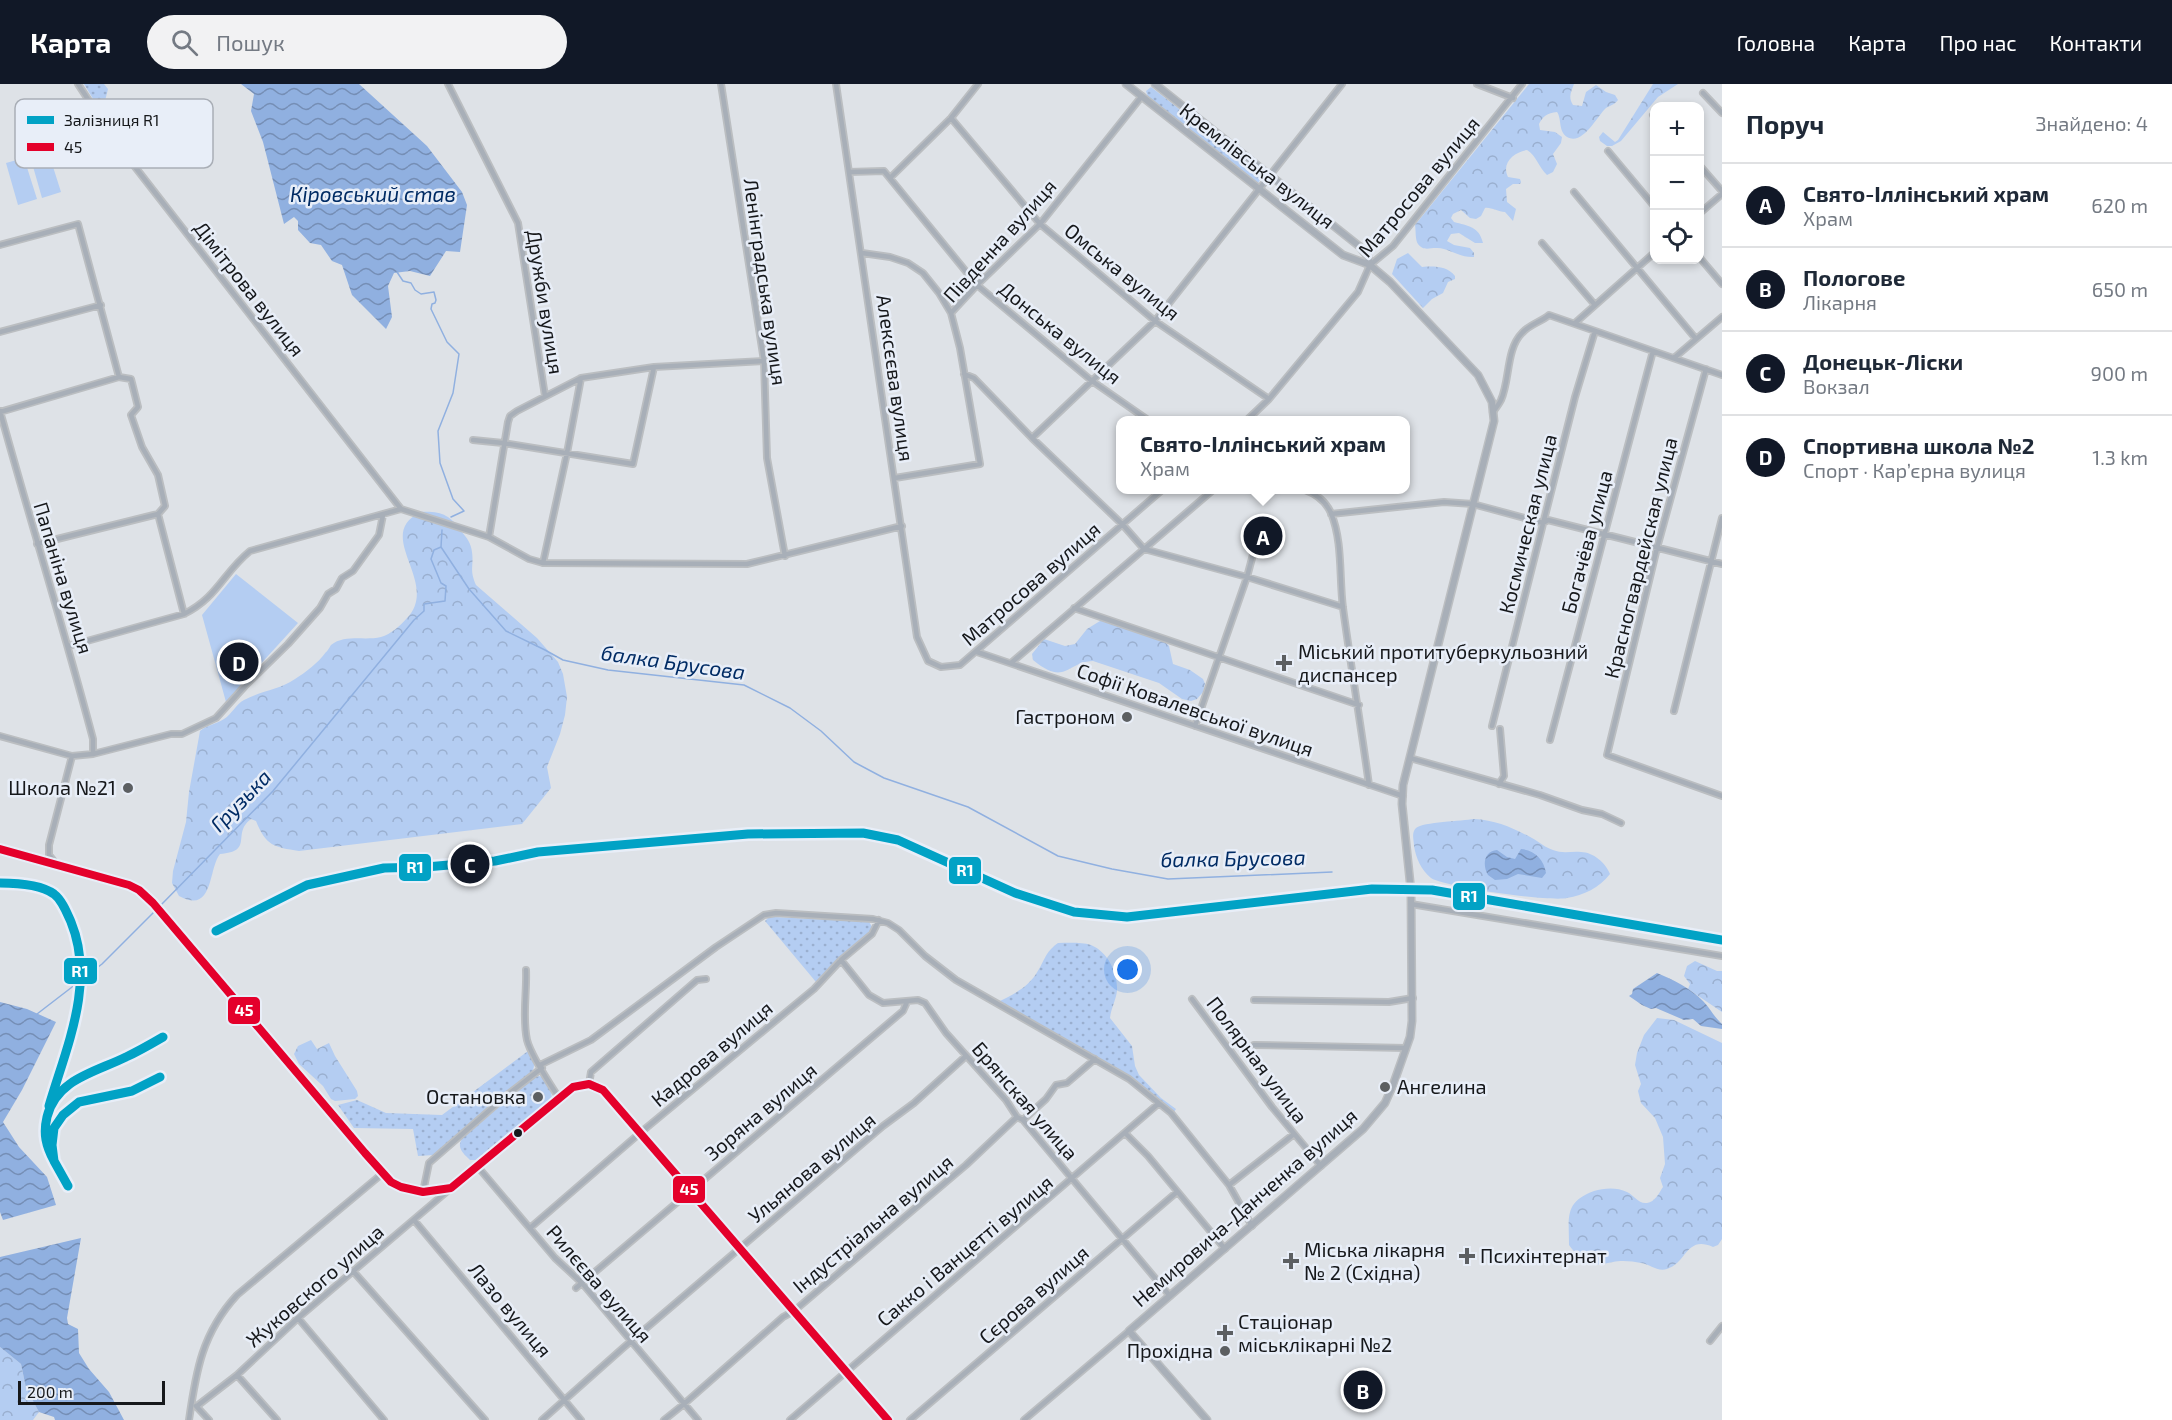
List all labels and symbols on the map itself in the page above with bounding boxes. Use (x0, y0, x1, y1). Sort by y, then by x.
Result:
street label: Кремлівська вулиця (1175, 97, 1340, 234)
legend (15, 99, 213, 168)
text: Залізниця R1 (64, 110, 159, 129)
street label: Матросова вулиця (1353, 111, 1485, 262)
text: 45 (64, 137, 82, 156)
street label: Південна вулиця (938, 174, 1062, 307)
street label: Ленінградська вулиця (739, 177, 792, 387)
water label: Кіровський став (290, 181, 456, 206)
street label: Дімітрова вулиця (189, 216, 310, 361)
street label: Омська вулиця (1060, 217, 1185, 326)
street label: Дружби вулиця (522, 228, 569, 376)
street label: Донська вулиця (994, 276, 1126, 390)
street label: Алексєєва вулиця (871, 293, 920, 463)
street label: Космическая улица (1493, 432, 1562, 616)
street label: Красногвардейская улица (1598, 435, 1683, 681)
street label: Богачёва улица (1555, 467, 1618, 616)
street label: Папаніна вулиця (29, 499, 98, 657)
pin: A (1244, 514, 1282, 558)
street label: Матросова вулиця (956, 517, 1105, 651)
water label: балка Брусова (600, 639, 747, 684)
place label: Міський протитуберкульозний диспансер (1298, 639, 1588, 686)
pin: D (220, 640, 258, 684)
marker: Міський протитуберкульозний диспансер (1275, 654, 1293, 672)
street label: Софії Ковалевської вулиця (1074, 657, 1317, 762)
place label: Гастроном (1015, 704, 1115, 728)
marker: Гастроном (1120, 710, 1134, 724)
water label: Грузька (204, 764, 276, 836)
place label: Школа №21 (8, 775, 116, 799)
marker: Школа №21 (121, 781, 135, 795)
pin: C (450, 842, 490, 886)
water label: балка Брусова (1160, 844, 1306, 871)
line badge: R1 (398, 853, 432, 882)
line badge: R1 (948, 856, 982, 885)
text: R1 (406, 857, 424, 876)
text: R1 (956, 860, 974, 879)
line badge: R1 (1452, 882, 1486, 911)
text: R1 (1460, 886, 1478, 905)
your location (1113, 955, 1142, 984)
line badge: R1 (63, 957, 98, 985)
text: R1 (71, 961, 89, 980)
street label: Полярная улица (1202, 991, 1313, 1128)
street label: Кадрова вулиця (646, 995, 778, 1112)
line badge: 45 (227, 996, 261, 1025)
text: 45 (234, 1000, 254, 1019)
street label: Брянская улица (967, 1036, 1084, 1165)
street label: Зоряна вулиця (700, 1057, 822, 1166)
place label: Ангелина (1397, 1074, 1487, 1098)
marker: Ангелина (1378, 1080, 1392, 1094)
place label: Остановка (426, 1084, 526, 1108)
marker: Остановка (531, 1090, 545, 1104)
street label: Немировича-Данченка вулиця (1127, 1103, 1362, 1312)
street label: Ульянова вулиця (743, 1107, 880, 1228)
unlabelled marker (512, 1127, 524, 1139)
street label: Індустріальна вулиця (787, 1149, 958, 1298)
street label: Сакко і Ванцетті вулиця (872, 1170, 1058, 1332)
line badge: 45 (672, 1175, 706, 1204)
text: 45 (679, 1179, 699, 1198)
street label: Жуковского улица (241, 1219, 389, 1352)
street label: Рилєєва вулиця (541, 1220, 657, 1348)
place label: Міська лікарня № 2 (Східна) (1304, 1237, 1445, 1284)
street label: Сєрова вулиця (974, 1240, 1094, 1349)
place label: Психінтернат (1480, 1243, 1607, 1267)
marker: Психінтернат (1458, 1247, 1476, 1265)
marker: Міська лікарня № 2 (Східна) (1282, 1252, 1300, 1270)
street label: Лазо вулиця (463, 1257, 557, 1362)
place label: Стаціонар міськлікарні №2 (1238, 1309, 1392, 1356)
marker: Стаціонар міськлікарні №2 (1216, 1324, 1234, 1342)
place label: Прохідна (1127, 1338, 1213, 1362)
marker: Прохідна (1218, 1344, 1232, 1358)
pin: B (1344, 1368, 1382, 1412)
scale bar (18, 1378, 165, 1406)

